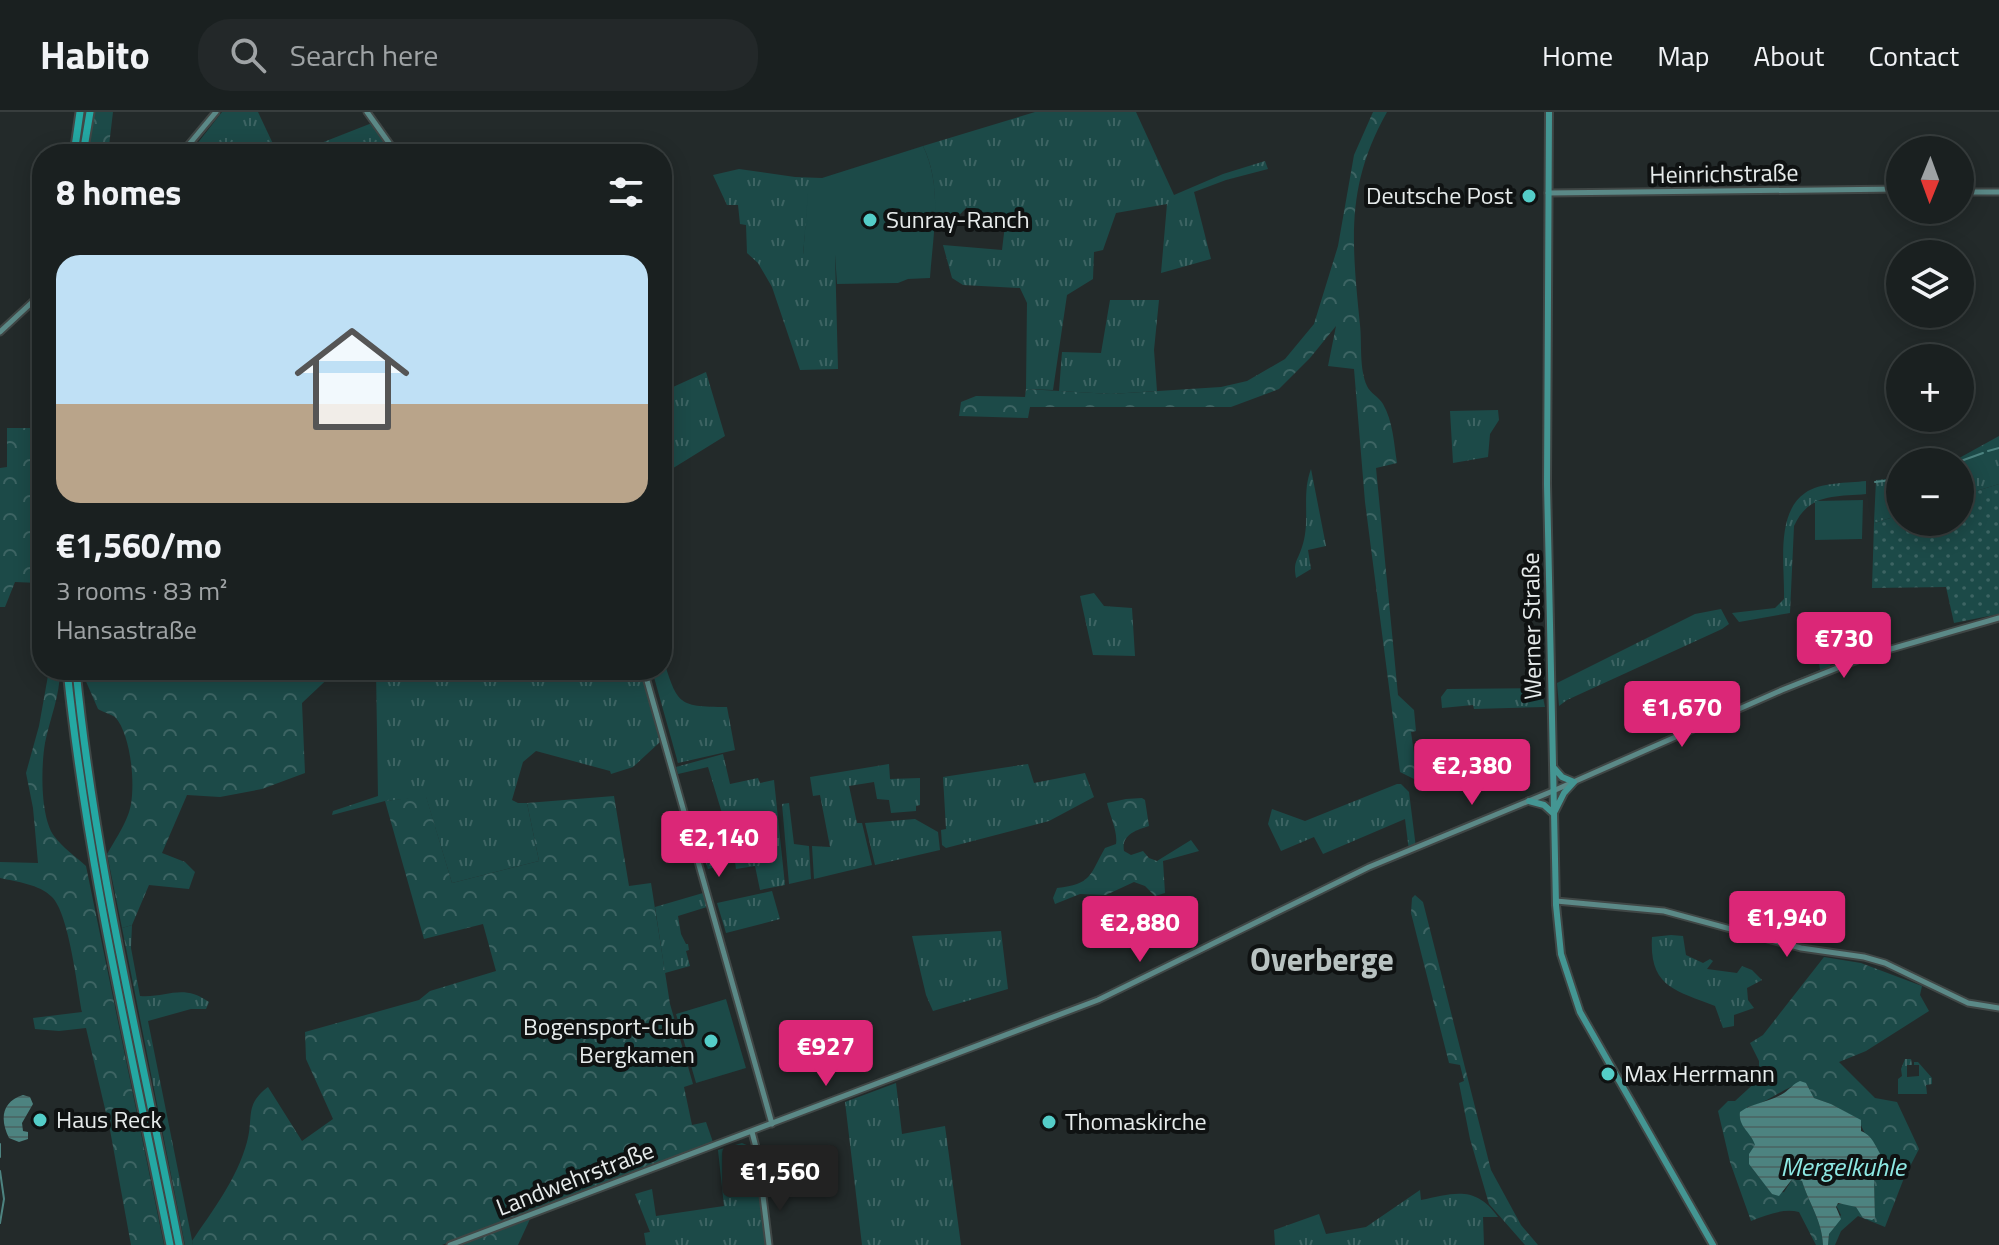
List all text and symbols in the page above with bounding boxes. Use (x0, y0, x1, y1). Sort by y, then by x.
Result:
search box (198, 19, 758, 91)
text: Habito (40, 26, 150, 84)
text: Search here (290, 32, 438, 78)
icon: search (226, 33, 270, 77)
text: Home (1542, 34, 1613, 77)
text: Map (1657, 34, 1710, 77)
text: About (1754, 34, 1824, 77)
text: Contact (1868, 34, 1959, 77)
north arrow (1886, 136, 1974, 224)
map controls (1886, 136, 1974, 536)
street label: Heinrichstraße (1649, 154, 1799, 192)
text: 8 homes (56, 166, 181, 218)
icon: filters (604, 170, 648, 214)
place label: Deutsche Post (1366, 177, 1514, 213)
marker: Deutsche Post (1520, 187, 1538, 205)
place label: Sunray-Ranch (886, 201, 1030, 237)
marker: Sunray-Ranch (861, 211, 879, 229)
button: layers (1886, 240, 1974, 328)
icon: home (280, 307, 424, 451)
button: + (1886, 344, 1974, 432)
button: − (1886, 448, 1974, 536)
text: €1,560/mo (56, 519, 222, 571)
street label: Werner Straße (1512, 552, 1550, 700)
text: 3 rooms · 83 m² (56, 571, 227, 610)
text: Hansastraße (56, 610, 197, 649)
pin: €730 (1797, 612, 1891, 680)
text: €730 (1815, 618, 1873, 657)
pin: €1,670 (1617, 681, 1747, 749)
text: €1,670 (1642, 687, 1722, 726)
pin: €2,380 (1407, 739, 1537, 807)
text: €2,380 (1432, 745, 1512, 784)
pin: €2,140 (654, 811, 784, 879)
text: €2,140 (679, 817, 759, 856)
pin: €1,940 (1722, 891, 1852, 959)
pin: €2,880 (1075, 896, 1205, 964)
text: €1,940 (1747, 897, 1827, 936)
text: €2,880 (1100, 902, 1180, 941)
district label: Overberge (1250, 935, 1394, 983)
place label: Bogensport-Club Bergkamen (523, 1008, 695, 1072)
pin: €927 (779, 1020, 873, 1088)
text: €927 (797, 1026, 855, 1065)
marker: Bogensport-Club Bergkamen (702, 1032, 720, 1050)
place label: Max Herrmann (1624, 1055, 1775, 1091)
marker: Max Herrmann (1599, 1065, 1617, 1083)
place label: Haus Reck (56, 1101, 163, 1137)
place label: Thomaskirche (1065, 1103, 1207, 1139)
marker: Haus Reck (31, 1111, 49, 1129)
marker: Thomaskirche (1040, 1113, 1058, 1131)
street label: Landwehrstraße (491, 1131, 659, 1225)
pin: €1,560 (715, 1145, 845, 1213)
water label: Mergelkuhle (1780, 1147, 1908, 1186)
text: €1,560 (740, 1151, 820, 1190)

